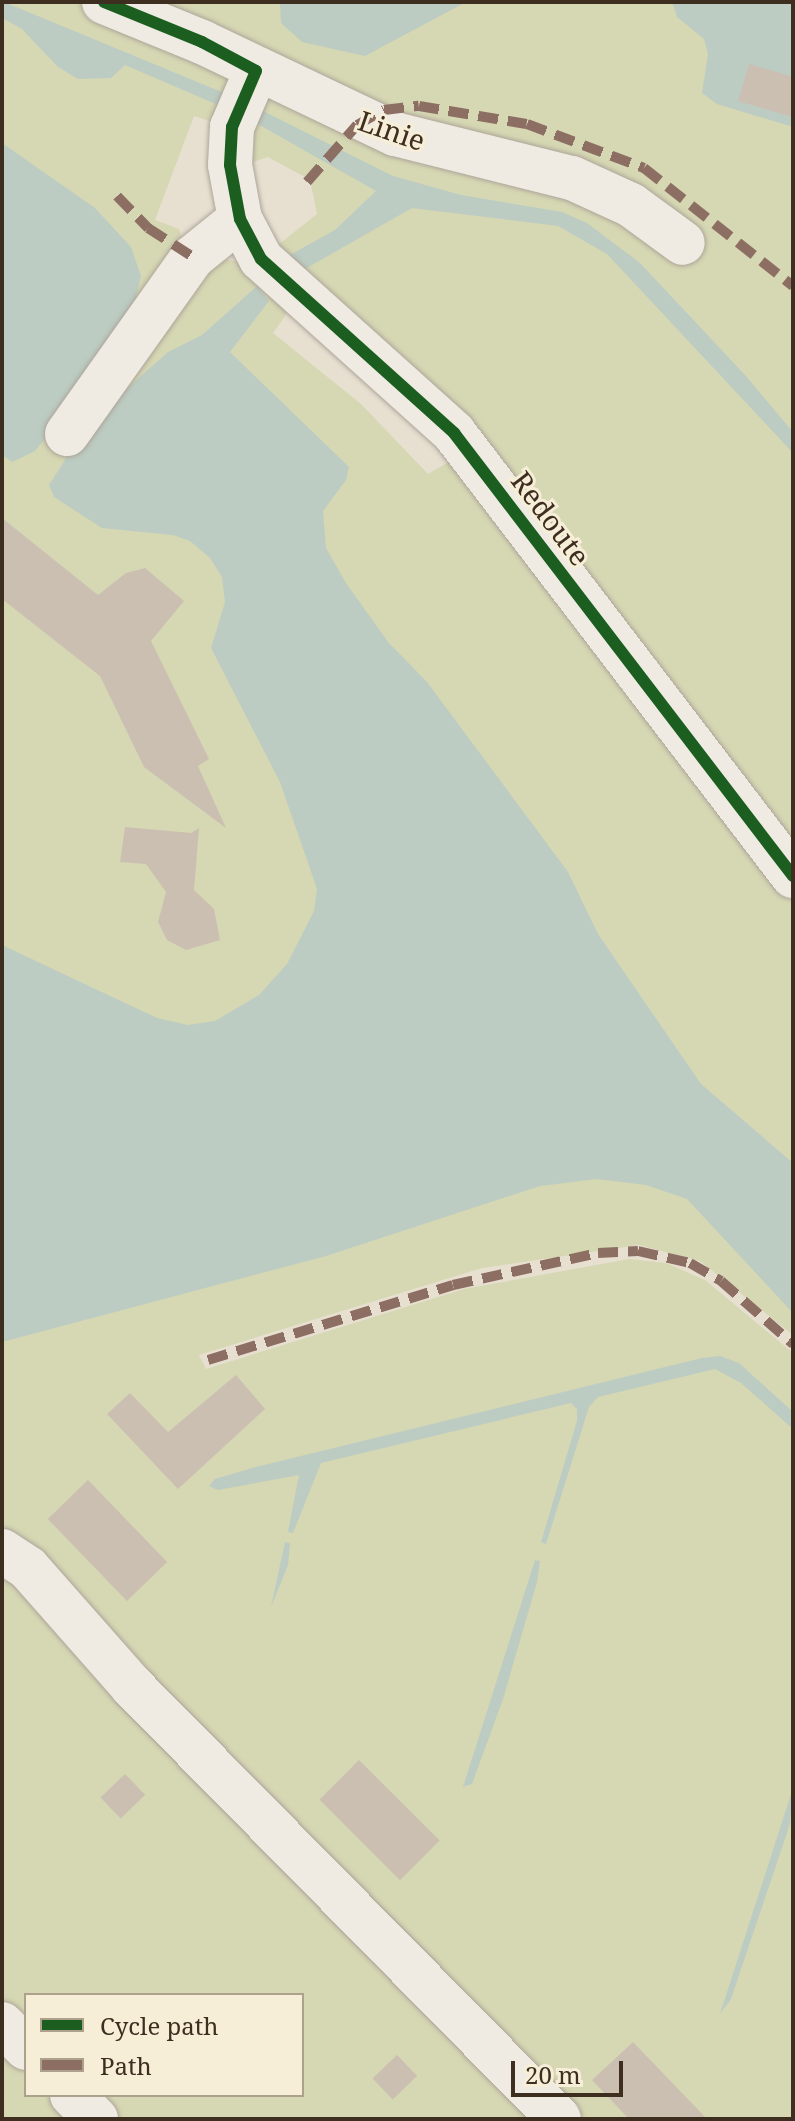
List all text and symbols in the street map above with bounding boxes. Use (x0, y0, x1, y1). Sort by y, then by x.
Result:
street label: Linie (354, 103, 430, 157)
street label: Redoute (505, 464, 597, 572)
legend (24, 1993, 304, 2097)
text: Cycle path (100, 2009, 219, 2042)
scale bar (515, 2045, 627, 2095)
text: Path (100, 2049, 152, 2082)
text: 20 m (525, 2058, 581, 2091)

